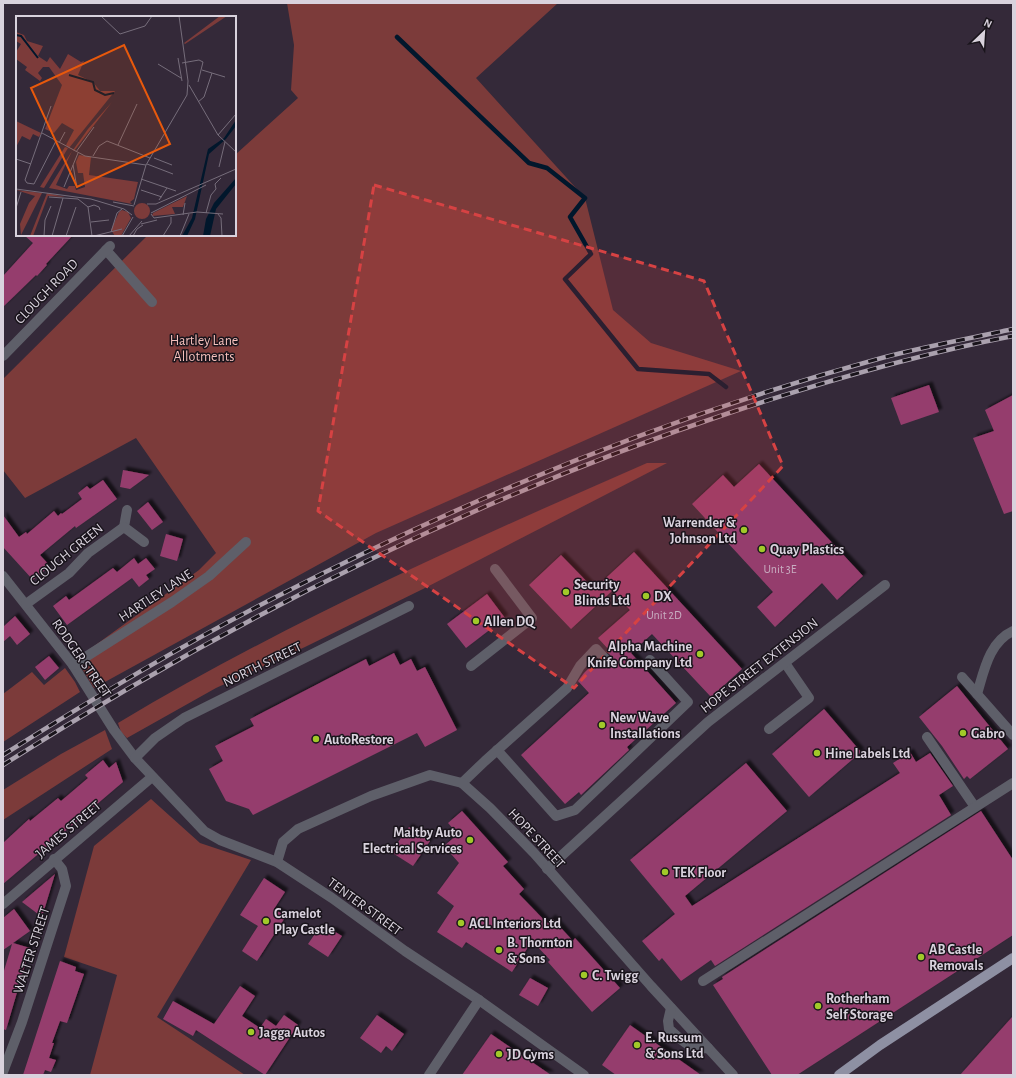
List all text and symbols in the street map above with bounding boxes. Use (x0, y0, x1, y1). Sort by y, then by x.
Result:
north arrow (964, 12, 1004, 52)
inset map (16, 16, 236, 236)
text: N (982, 17, 994, 30)
street label: CLOUGH ROAD (13, 257, 81, 327)
park label: Hartley Lane Allotments (170, 334, 238, 364)
place label: Warrender & Johnson Ltd (663, 516, 737, 546)
street label: CLOUGH GREEN (27, 521, 106, 588)
marker: Warrender & Johnson Ltd (739, 525, 749, 535)
place label: Quay Plastics (770, 543, 844, 557)
marker: Quay Plastics (757, 544, 767, 554)
house number: Unit 3E (764, 563, 797, 575)
street label: HARTLEY LANE (116, 567, 195, 625)
place label: Security Blinds Ltd (574, 578, 630, 608)
marker: Security Blinds Ltd (561, 587, 571, 597)
place label: DX (654, 590, 672, 604)
marker: DX (641, 591, 651, 601)
house number: Unit 2D (646, 609, 682, 621)
place label: Allen DQ (484, 615, 536, 629)
marker: Allen DQ (471, 616, 481, 626)
street label: HOPE STREET EXTENSION (698, 616, 821, 716)
street label: RODGER STREET (49, 617, 113, 700)
street label: NORTH STREET (221, 640, 304, 690)
place label: Alpha Machine Knife Company Ltd (587, 640, 693, 670)
marker: Alpha Machine Knife Company Ltd (695, 649, 705, 659)
place label: New Wave Installations (610, 711, 680, 741)
marker: New Wave Installations (597, 720, 607, 730)
place label: Gabro (971, 727, 1005, 741)
marker: Gabro (958, 728, 968, 738)
place label: AutoRestore (324, 733, 394, 747)
marker: AutoRestore (311, 734, 321, 744)
place label: Hine Labels Ltd (825, 747, 911, 761)
marker: Hine Labels Ltd (812, 748, 822, 758)
street label: JAMES STREET (33, 798, 104, 861)
street label: HOPE STREET (505, 806, 567, 871)
place label: Maltby Auto Electrical Services (362, 826, 462, 856)
marker: Maltby Auto Electrical Services (465, 835, 475, 845)
place label: TEK Floor (673, 866, 726, 880)
marker: TEK Floor (660, 867, 670, 877)
street label: TENTER STREET (325, 875, 404, 938)
street label: WALTER STREET (11, 905, 53, 996)
place label: Camelot Play Castle (274, 907, 335, 937)
marker: Camelot Play Castle (261, 916, 271, 926)
place label: ACL Interiors Ltd (469, 917, 562, 931)
marker: ACL Interiors Ltd (456, 918, 466, 928)
place label: B. Thornton & Sons (507, 936, 573, 966)
place label: AB Castle Removals (929, 943, 983, 973)
marker: B. Thornton & Sons (494, 945, 504, 955)
marker: AB Castle Removals (916, 952, 926, 962)
place label: C. Twigg (592, 969, 639, 983)
marker: C. Twigg (579, 970, 589, 980)
place label: Rotherham Self Storage (826, 992, 894, 1022)
marker: Rotherham Self Storage (813, 1001, 823, 1011)
place label: Jagga Autos (259, 1026, 325, 1040)
marker: Jagga Autos (246, 1027, 256, 1037)
place label: E. Russum & Sons Ltd (645, 1031, 704, 1061)
marker: E. Russum & Sons Ltd (632, 1040, 642, 1050)
place label: JD Gyms (507, 1048, 554, 1062)
marker: JD Gyms (494, 1049, 504, 1059)

